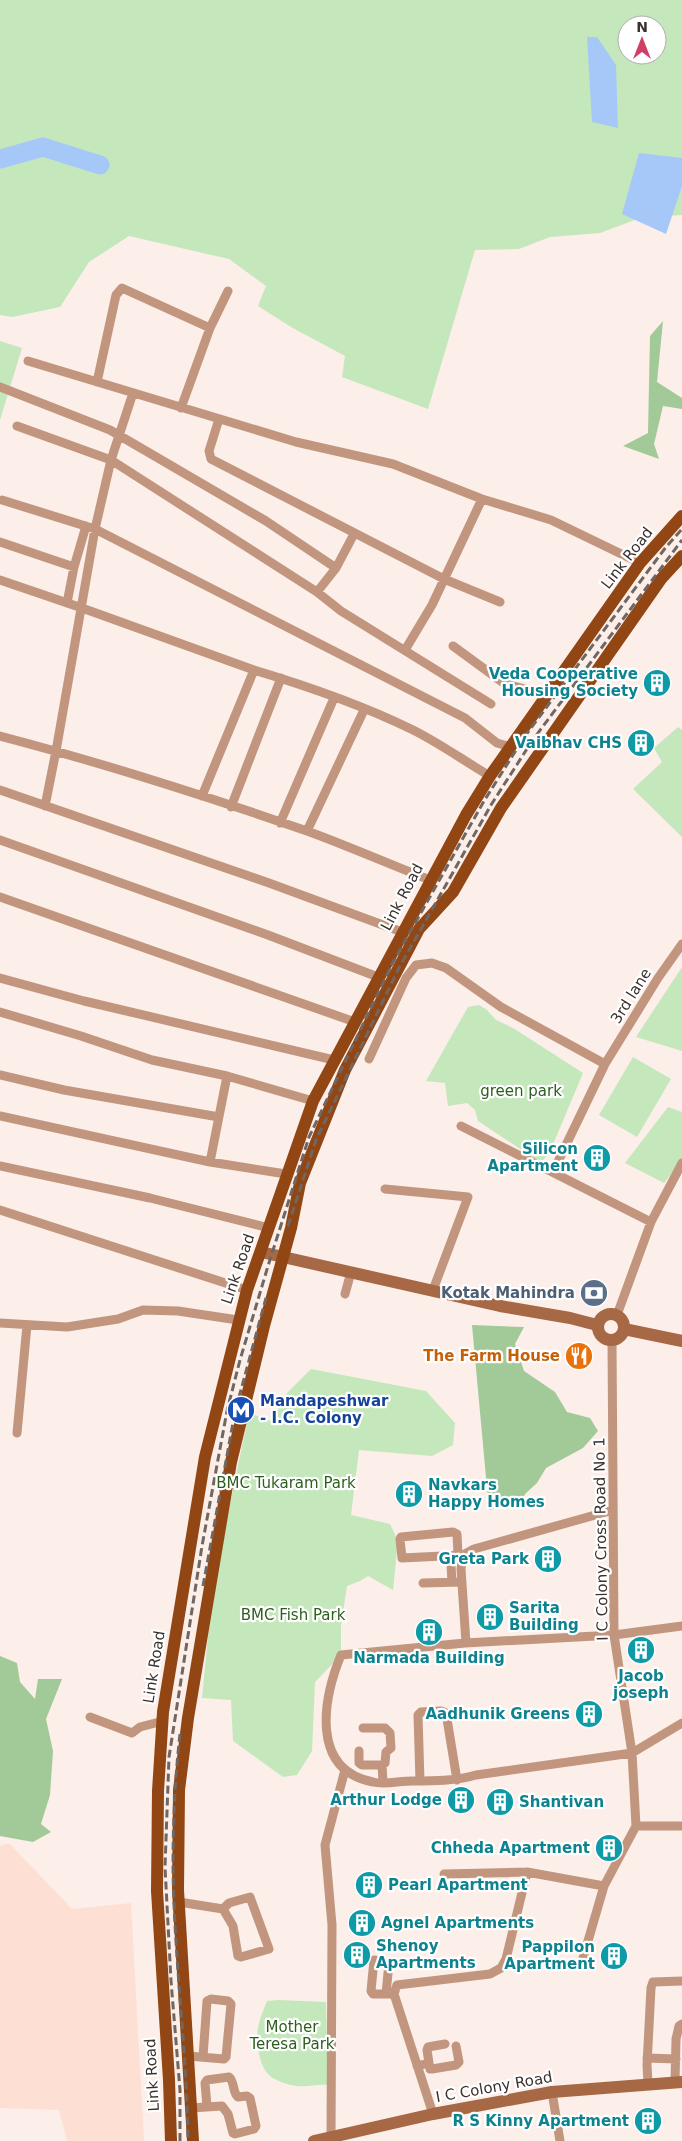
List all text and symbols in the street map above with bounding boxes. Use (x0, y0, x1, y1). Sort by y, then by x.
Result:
north arrow (617, 15, 667, 65)
text: N (636, 19, 648, 35)
street label: Link Road (597, 524, 657, 592)
place label: Veda Cooperative Housing Society (489, 665, 638, 700)
building icon: Veda Cooperative Housing Society (642, 668, 672, 698)
building icon: Vaibhav CHS (626, 728, 656, 758)
place label: Vaibhav CHS (515, 734, 622, 752)
street label: Link Road (377, 860, 427, 934)
street label: 3rd lane (607, 965, 655, 1027)
park label: green park (480, 1082, 562, 1100)
place label: Silicon Apartment (487, 1140, 578, 1175)
building icon: Silicon Apartment (582, 1143, 612, 1173)
street label: Link Road (218, 1231, 258, 1307)
bank icon: Kotak Mahindra (579, 1278, 609, 1308)
place label: Kotak Mahindra (441, 1284, 575, 1302)
restaurant icon: The Farm House (564, 1341, 594, 1371)
place label: The Farm House (423, 1347, 560, 1365)
place label: Mandapeshwar - I.C. Colony (260, 1392, 389, 1427)
metro station icon: Mandapeshwar - I.C. Colony (226, 1395, 256, 1425)
street label: I C Colony Cross Road No 1 (590, 1437, 612, 1641)
park label: BMC Tukaram Park (216, 1474, 356, 1492)
place label: Navkars Happy Homes (428, 1476, 545, 1511)
building icon: Navkars Happy Homes (394, 1479, 424, 1509)
building icon: Greta Park (533, 1544, 563, 1574)
place label: Greta Park (439, 1550, 530, 1568)
place label: Sarita Building (509, 1599, 579, 1634)
building icon: Sarita Building (475, 1602, 505, 1632)
park label: BMC Fish Park (241, 1606, 346, 1624)
building icon: Narmada Building (414, 1617, 444, 1647)
street label: Link Road (139, 1629, 169, 1705)
building icon: Jacob joseph (626, 1635, 656, 1665)
place label: Narmada Building (353, 1649, 505, 1667)
place label: Jacob joseph (612, 1667, 669, 1702)
building icon: Aadhunik Greens (574, 1699, 604, 1729)
place label: Aadhunik Greens (425, 1705, 570, 1723)
building icon: Arthur Lodge (446, 1785, 476, 1815)
building icon: Shantivan (485, 1787, 515, 1817)
place label: Arthur Lodge (330, 1791, 442, 1809)
place label: Shantivan (519, 1793, 604, 1811)
building icon: Chheda Apartment (594, 1833, 624, 1863)
place label: Chheda Apartment (431, 1839, 590, 1857)
building icon: Pearl Apartment (354, 1870, 384, 1900)
place label: Pearl Apartment (388, 1876, 528, 1894)
building icon: Agnel Apartments (347, 1908, 377, 1938)
place label: Agnel Apartments (381, 1914, 534, 1932)
place label: Shenoy Apartments (376, 1937, 476, 1972)
place label: Pappilon Apartment (504, 1938, 595, 1973)
building icon: Shenoy Apartments (342, 1940, 372, 1970)
building icon: Pappilon Apartment (599, 1941, 629, 1971)
park label: Mother Teresa Park (248, 2018, 335, 2053)
street label: Link Road (141, 2038, 163, 2112)
street label: I C Colony Road (434, 2068, 554, 2106)
building icon: R S Kinny Apartment (633, 2106, 663, 2136)
place label: R S Kinny Apartment (452, 2112, 629, 2130)

